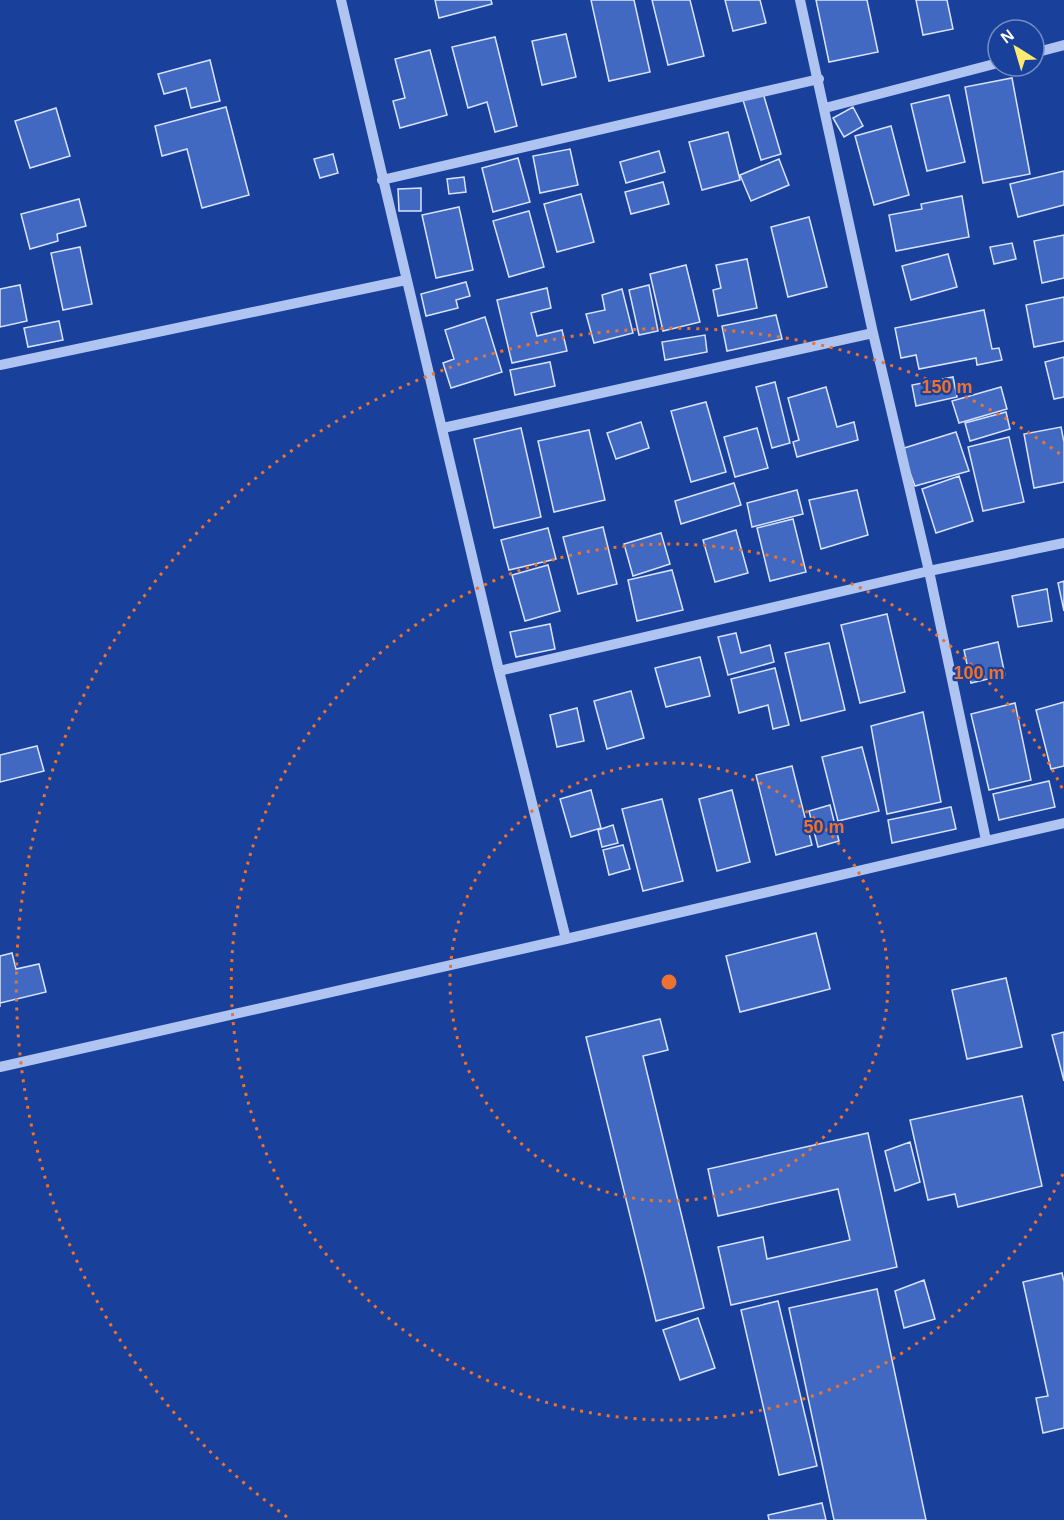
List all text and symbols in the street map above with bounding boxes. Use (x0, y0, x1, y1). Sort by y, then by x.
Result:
north arrow (986, 18, 1046, 78)
text: N (998, 26, 1017, 47)
text: 150 m (921, 377, 973, 397)
text: 100 m (953, 663, 1005, 683)
text: 50 m (803, 817, 845, 837)
centre of rings (659, 972, 679, 992)

